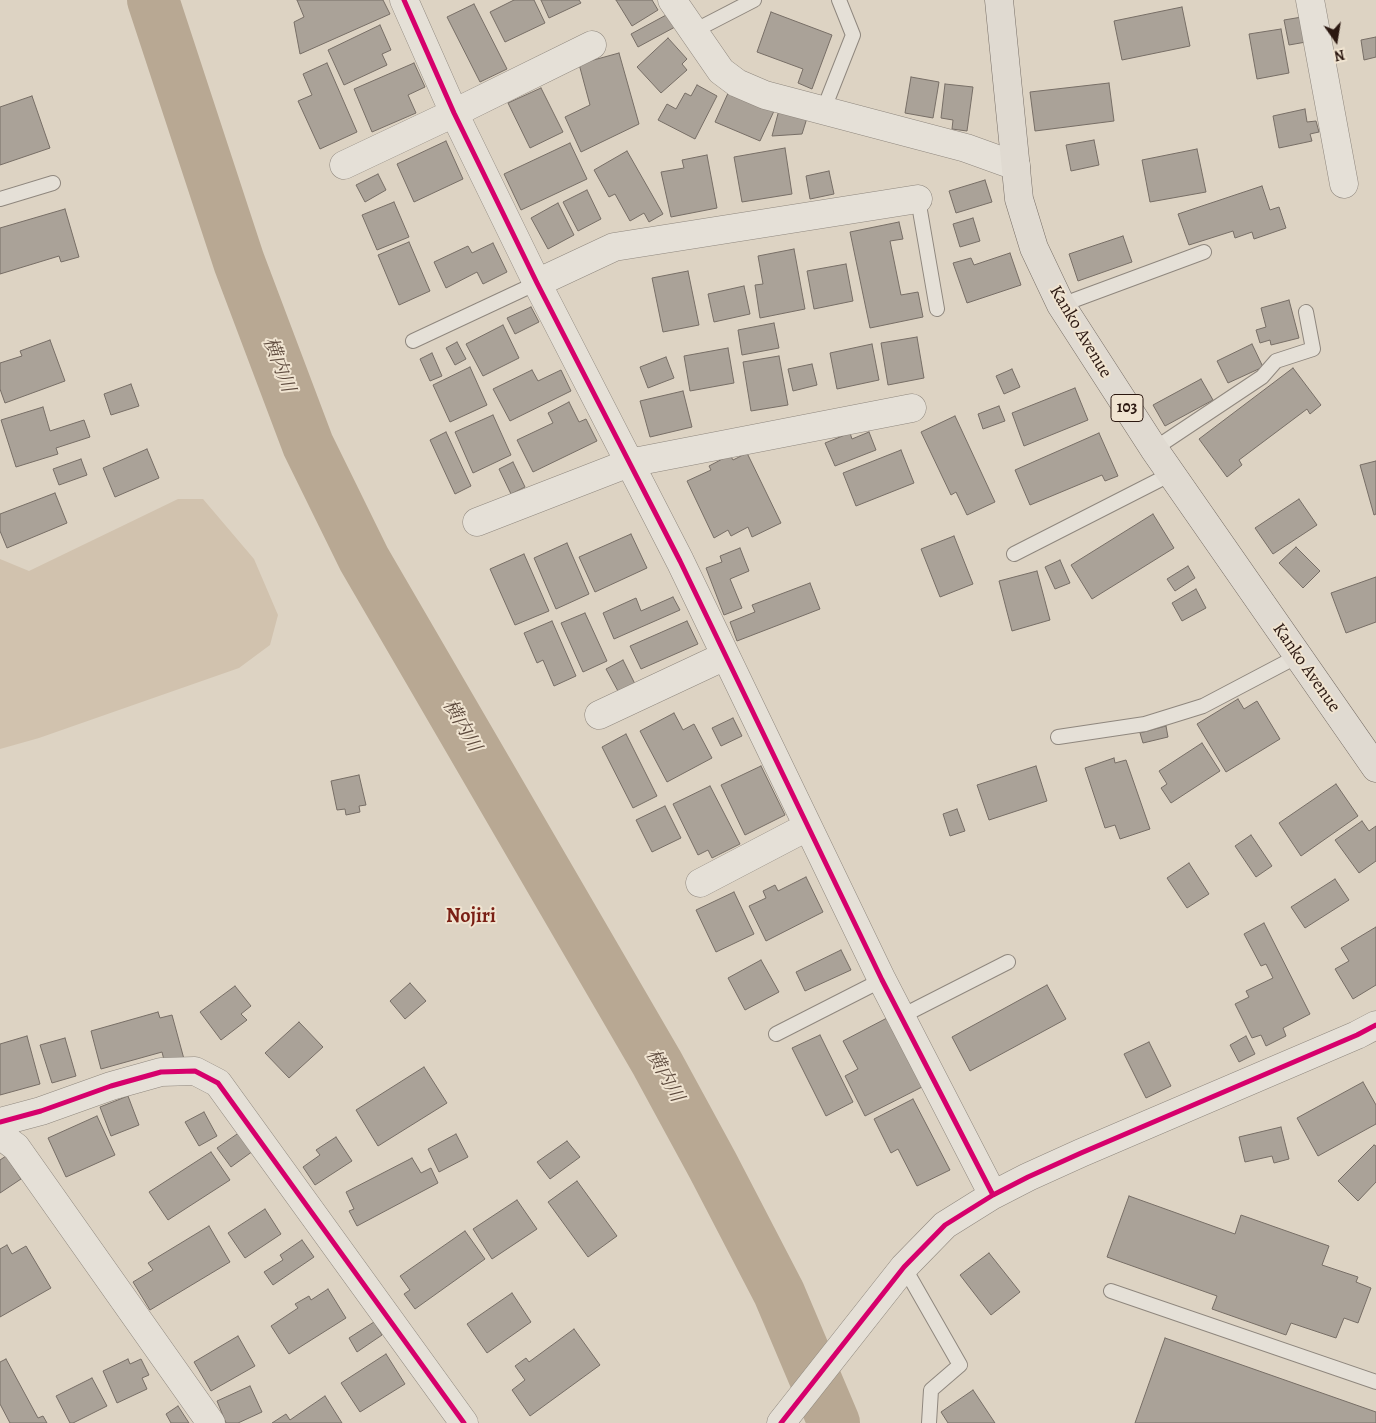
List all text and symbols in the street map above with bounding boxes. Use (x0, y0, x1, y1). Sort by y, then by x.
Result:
north arrow (1311, 15, 1361, 65)
text: N (1332, 45, 1347, 66)
street label: Kanko Avenue (1044, 282, 1116, 382)
water label: 横内川 (257, 334, 299, 396)
road number: 103 (1111, 394, 1143, 422)
street label: Kanko Avenue (1267, 619, 1345, 717)
water label: 横内川 (437, 696, 485, 756)
district label: Nojiri (446, 905, 496, 929)
water label: 横内川 (640, 1046, 688, 1106)

